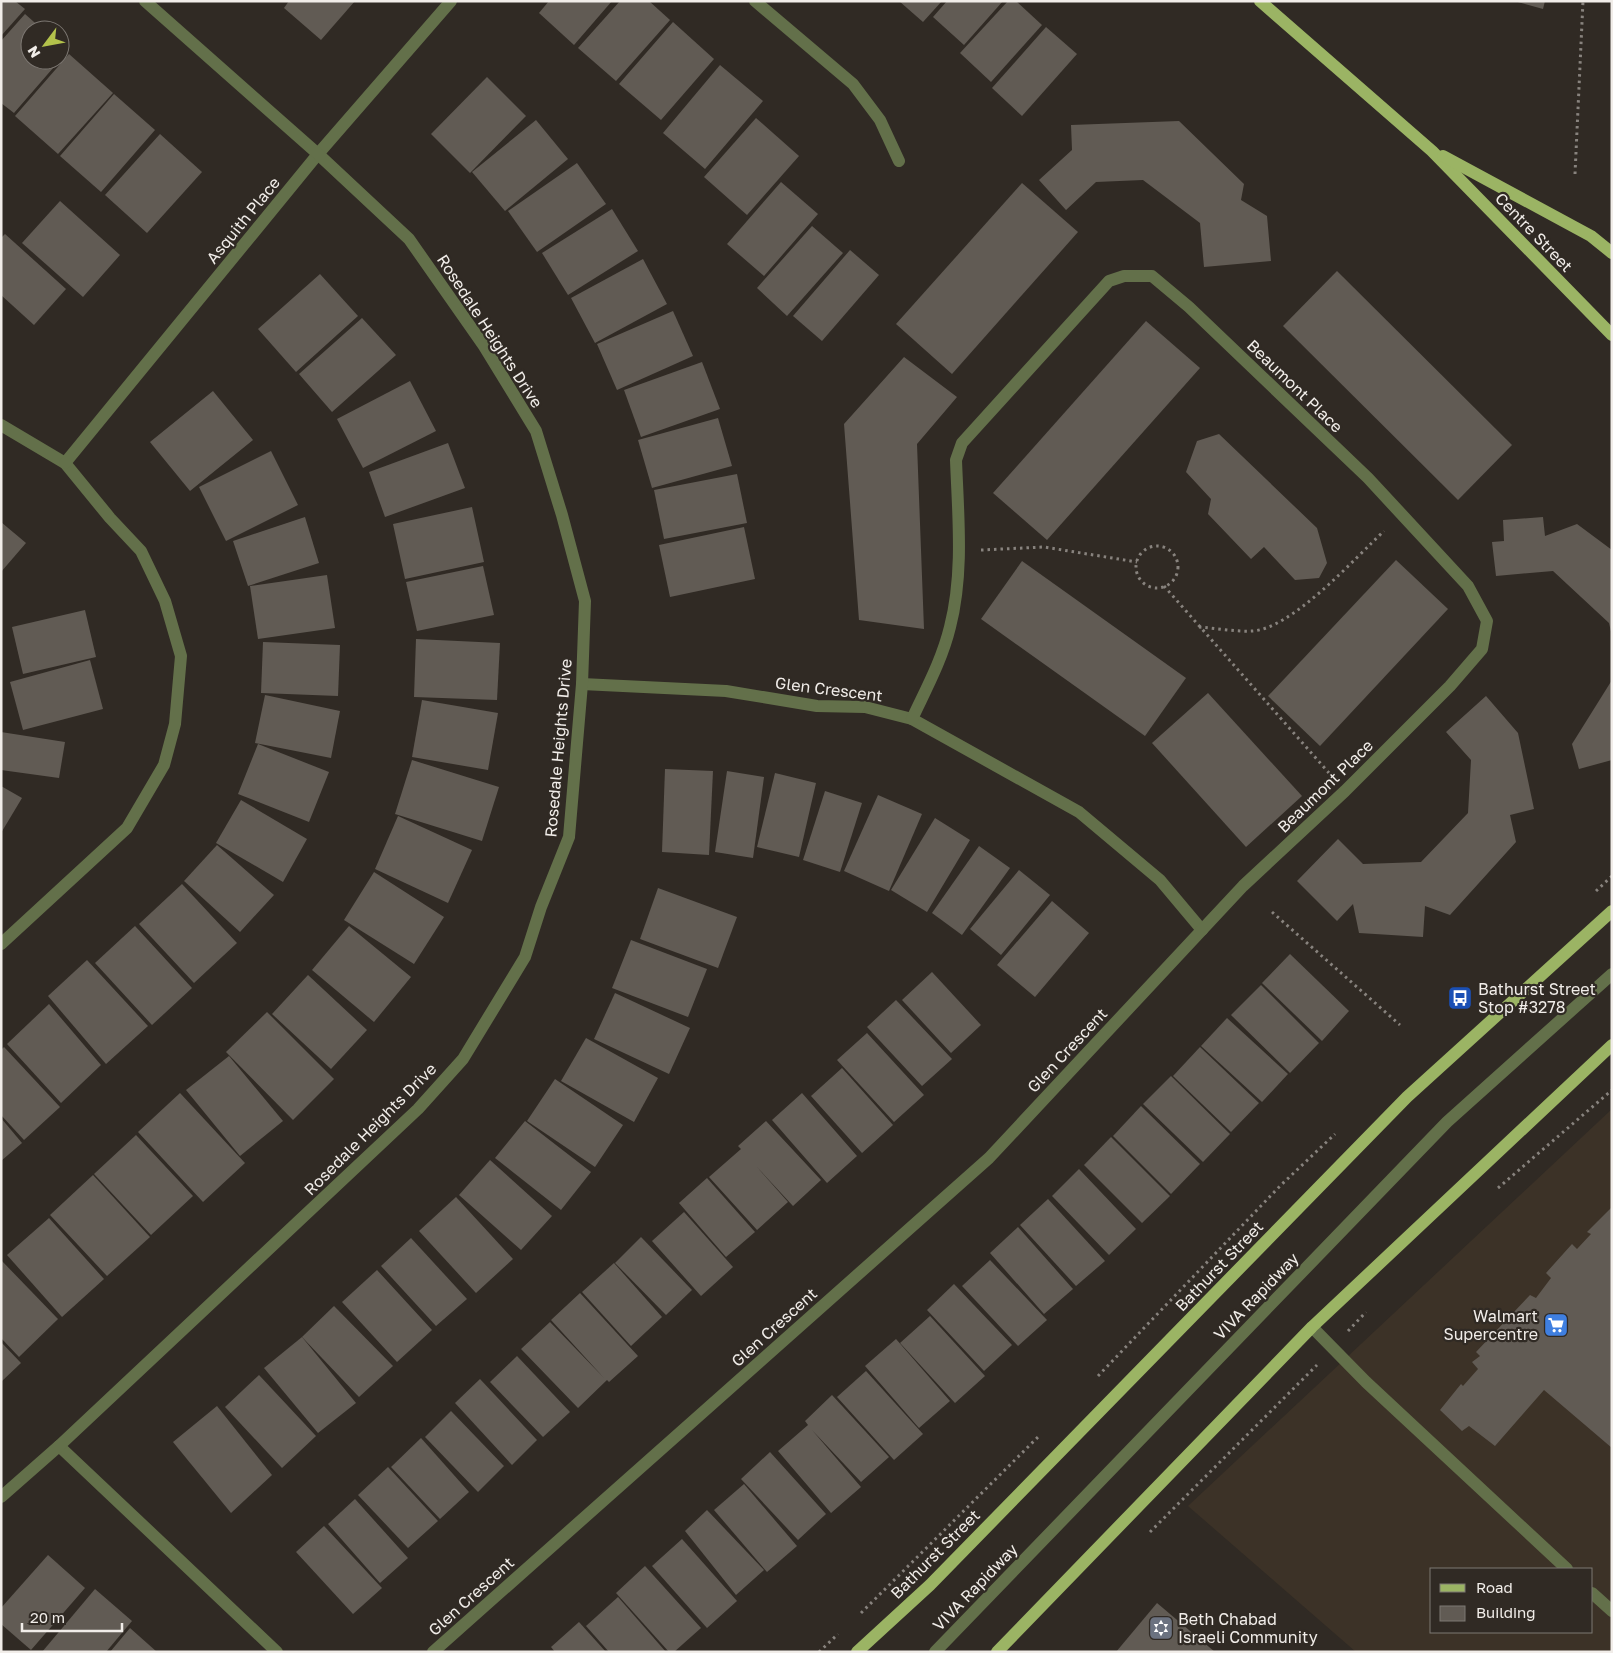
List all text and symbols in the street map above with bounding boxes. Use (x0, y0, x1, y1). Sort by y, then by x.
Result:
north arrow (20, 20, 70, 70)
text: N (24, 43, 44, 61)
street label: Asquith Place (202, 173, 284, 267)
street label: Centre Street (1491, 188, 1577, 276)
street label: Rosedale Heights Drive (433, 250, 547, 412)
street label: Beaumont Place (1243, 335, 1347, 437)
street label: Rosedale Heights Drive (540, 658, 576, 838)
street label: Glen Crescent (774, 672, 884, 706)
street label: Beaumont Place (1273, 735, 1377, 837)
place label: Bathurst Street Stop #3278 (1478, 979, 1596, 1017)
bus stop icon: Bathurst Street Stop #3278 (1447, 985, 1473, 1011)
street label: Glen Crescent (1023, 1004, 1111, 1096)
street label: Rosedale Heights Drive (300, 1059, 440, 1199)
street label: Bathurst Street (1171, 1217, 1267, 1315)
street label: VIVA Rapidway (1209, 1248, 1303, 1344)
street label: Glen Crescent (727, 1283, 821, 1371)
place label: Walmart Supercentre (1443, 1306, 1538, 1344)
supermarket icon: Walmart Supercentre (1543, 1312, 1569, 1338)
street label: Bathurst Street (886, 1505, 984, 1603)
street label: VIVA Rapidway (928, 1539, 1022, 1635)
street label: Glen Crescent (424, 1552, 518, 1640)
legend (1430, 1568, 1593, 1633)
text: Road (1476, 1578, 1513, 1596)
scale bar (22, 1600, 122, 1632)
text: Building (1476, 1603, 1536, 1621)
text: 20 m (30, 1608, 65, 1626)
place label: Beth Chabad Israeli Community (1178, 1609, 1318, 1647)
synagogue icon: Beth Chabad Israeli Community (1148, 1615, 1174, 1641)

